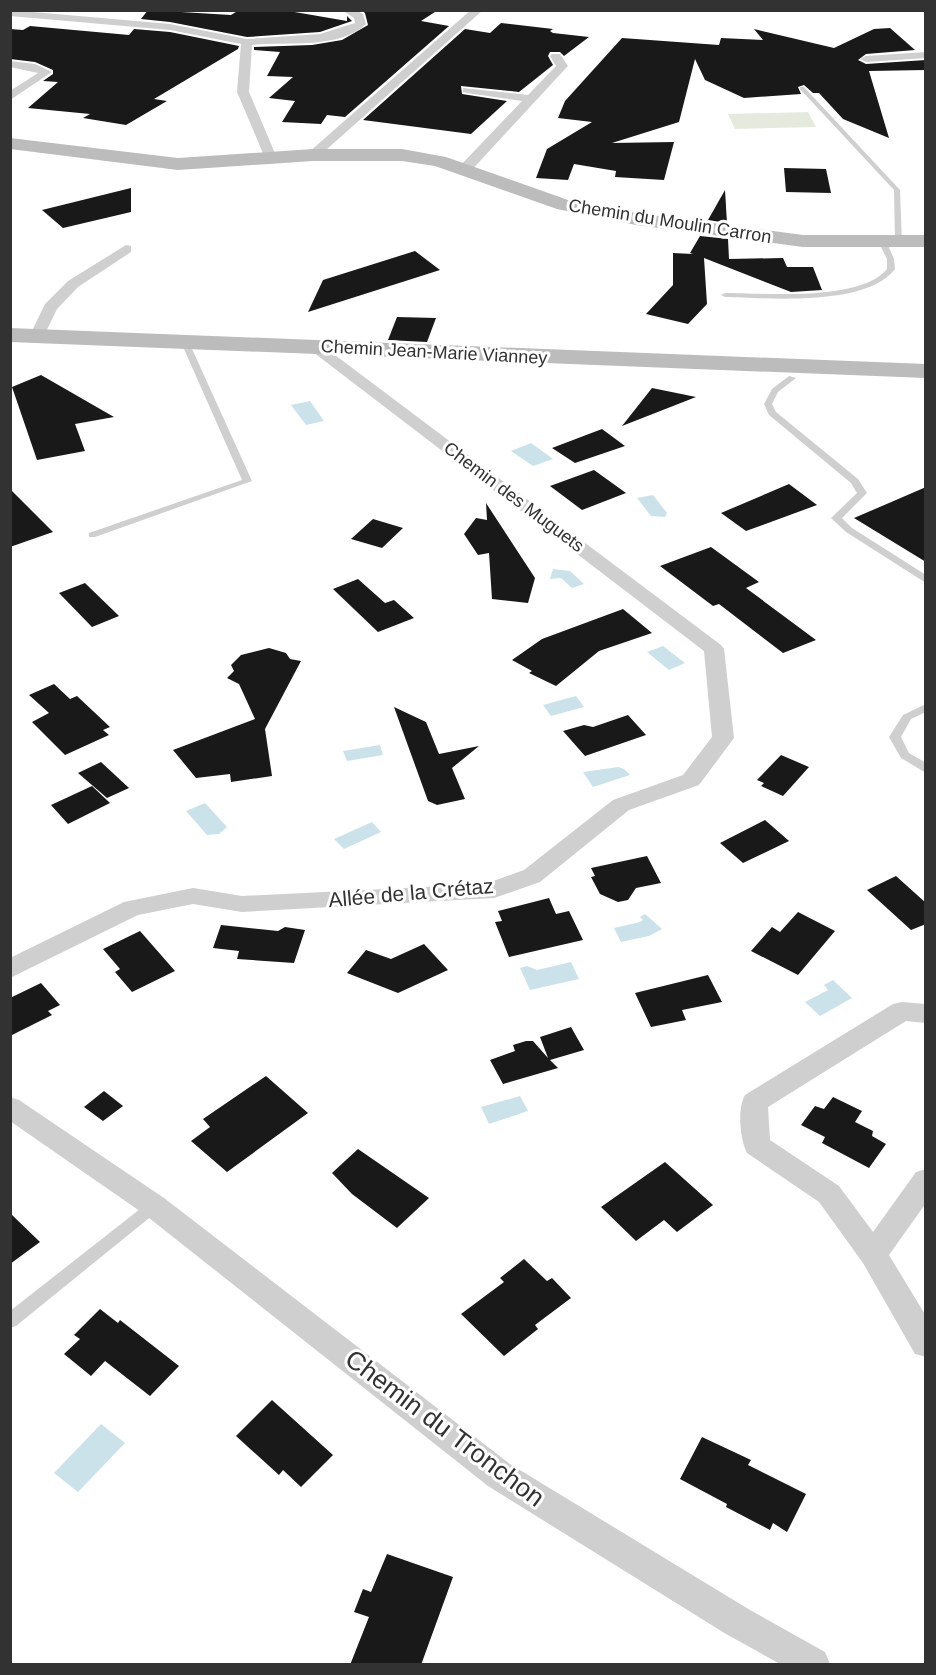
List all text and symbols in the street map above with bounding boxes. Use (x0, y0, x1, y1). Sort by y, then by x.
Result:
street label: Chemin du Moulin Carron (567, 195, 773, 247)
street label: Chemin Jean-Marie Vianney (320, 336, 548, 368)
street label: Chemin des Muguets (440, 438, 588, 556)
street label: Allée de la Crétaz (327, 874, 495, 911)
street label: Chemin du Tronchon (340, 1343, 550, 1513)

